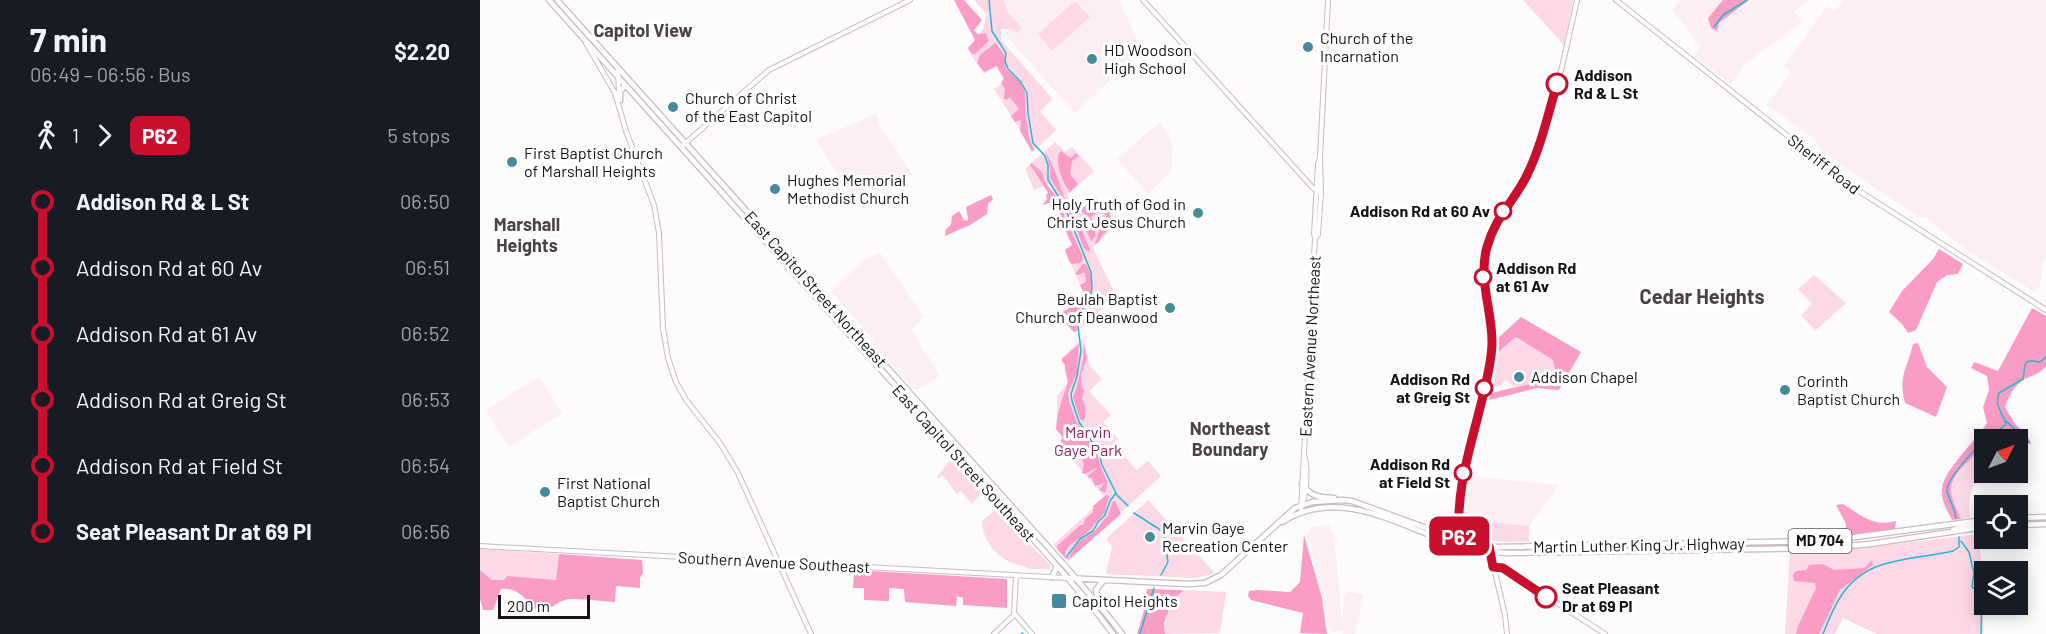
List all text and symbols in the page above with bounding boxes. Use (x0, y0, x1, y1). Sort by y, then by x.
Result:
text: 7 min (30, 19, 107, 59)
district label: Capitol View (593, 19, 693, 41)
place label: Church of the Incarnation (1320, 28, 1413, 65)
text: $2.20 (394, 38, 450, 64)
place label: HD Woodson High School (1104, 40, 1192, 77)
marker: Church of the Incarnation (1301, 40, 1315, 54)
marker: HD Woodson High School (1085, 52, 1099, 66)
text: 06:49 – 06:56 · Bus (30, 62, 191, 86)
place label: Addison Rd & L St (1574, 65, 1638, 102)
marker: Addison Rd & L St (1546, 73, 1568, 95)
place label: Church of Christ of the East Capitol (685, 88, 812, 125)
marker: Church of Christ of the East Capitol (666, 100, 680, 114)
icon: walk (30, 119, 63, 152)
icon: forward (88, 119, 121, 152)
text: 1 (72, 123, 79, 147)
text: P62 (142, 123, 178, 148)
text: 5 stops (388, 123, 450, 147)
street label: Sheriff Road (1784, 130, 1864, 198)
place label: First Baptist Church of Marshall Heights (524, 143, 663, 180)
marker: First Baptist Church of Marshall Heights (505, 155, 519, 169)
place label: Hughes Memorial Methodist Church (787, 170, 909, 207)
marker: Hughes Memorial Methodist Church (768, 182, 782, 196)
text: Addison Rd & L St (76, 188, 249, 214)
text: 06:50 (400, 189, 450, 213)
place label: Holy Truth of God in Christ Jesus Church (1047, 194, 1186, 231)
place label: Addison Rd at 60 Av (1350, 201, 1490, 220)
marker: Addison Rd at 60 Av (1494, 202, 1512, 220)
marker: Holy Truth of God in Christ Jesus Church (1191, 206, 1205, 220)
street label: East Capitol Street Northeast (741, 207, 891, 371)
district label: Marshall Heights (494, 213, 560, 256)
text: Addison Rd at 60 Av (76, 254, 262, 280)
text: 06:51 (405, 255, 450, 279)
street label: Eastern Avenue Northeast (1295, 255, 1324, 437)
place label: Addison Rd at 61 Av (1496, 258, 1576, 295)
marker: Addison Rd at 61 Av (1474, 268, 1492, 286)
district label: Cedar Heights (1640, 284, 1764, 308)
place label: Beulah Baptist Church of Deanwood (1015, 289, 1158, 326)
marker: Beulah Baptist Church of Deanwood (1163, 301, 1177, 315)
text: Addison Rd at 61 Av (76, 320, 257, 346)
text: 06:52 (401, 321, 450, 345)
place label: Addison Chapel (1531, 367, 1638, 386)
place label: Addison Rd at Greig St (1390, 369, 1470, 406)
marker: Addison Chapel (1512, 370, 1526, 384)
place label: Corinth Baptist Church (1797, 371, 1900, 408)
marker: Addison Rd at Greig St (1475, 379, 1493, 397)
street label: East Capitol Street Southeast (889, 380, 1040, 545)
marker: Corinth Baptist Church (1778, 383, 1792, 397)
text: Addison Rd at Greig St (76, 386, 287, 412)
text: 06:53 (401, 387, 450, 411)
district label: Northeast Boundary (1190, 417, 1271, 460)
park label: Marvin Gaye Park (1054, 422, 1122, 459)
north arrow (1974, 429, 2028, 483)
map controls (1974, 429, 2028, 615)
text: Addison Rd at Field St (76, 452, 283, 478)
text: 06:54 (400, 453, 450, 477)
place label: Addison Rd at Field St (1370, 454, 1450, 491)
marker: Addison Rd at Field St (1454, 464, 1472, 482)
place label: First National Baptist Church (557, 473, 660, 510)
marker: First National Baptist Church (538, 485, 552, 499)
button: locate (1974, 495, 2028, 549)
line badge: P62 (1424, 516, 1494, 556)
text: Seat Pleasant Dr at 69 Pl (76, 518, 312, 544)
place label: Marvin Gaye Recreation Center (1162, 518, 1288, 555)
text: 06:56 (401, 519, 450, 543)
text: P62 (1441, 524, 1477, 549)
road number: MD 704 (1788, 529, 1852, 553)
marker: Marvin Gaye Recreation Center (1143, 530, 1157, 544)
street label: Martin Luther King Jr. Highway (1533, 533, 1746, 556)
street label: Southern Avenue Southeast (678, 547, 871, 576)
button: layers (1974, 561, 2028, 615)
place label: Seat Pleasant Dr at 69 Pl (1562, 578, 1660, 615)
marker: Seat Pleasant Dr at 69 Pl (1535, 586, 1557, 608)
place label: Capitol Heights (1072, 591, 1178, 610)
scale bar (498, 592, 590, 620)
marker: Capitol Heights (1050, 592, 1068, 610)
text: 200 m (507, 596, 550, 615)

